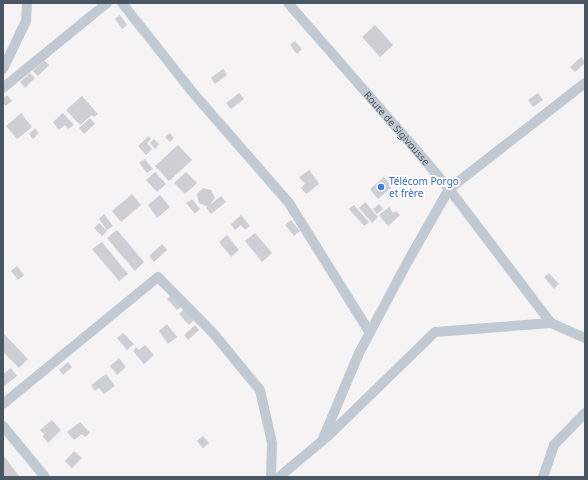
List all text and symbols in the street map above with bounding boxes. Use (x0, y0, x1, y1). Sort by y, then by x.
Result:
street label: Route de Sigivousse (361, 88, 433, 169)
place label: Télécom Porgo et frère (389, 174, 459, 200)
marker: Télécom Porgo et frère (376, 182, 386, 192)

